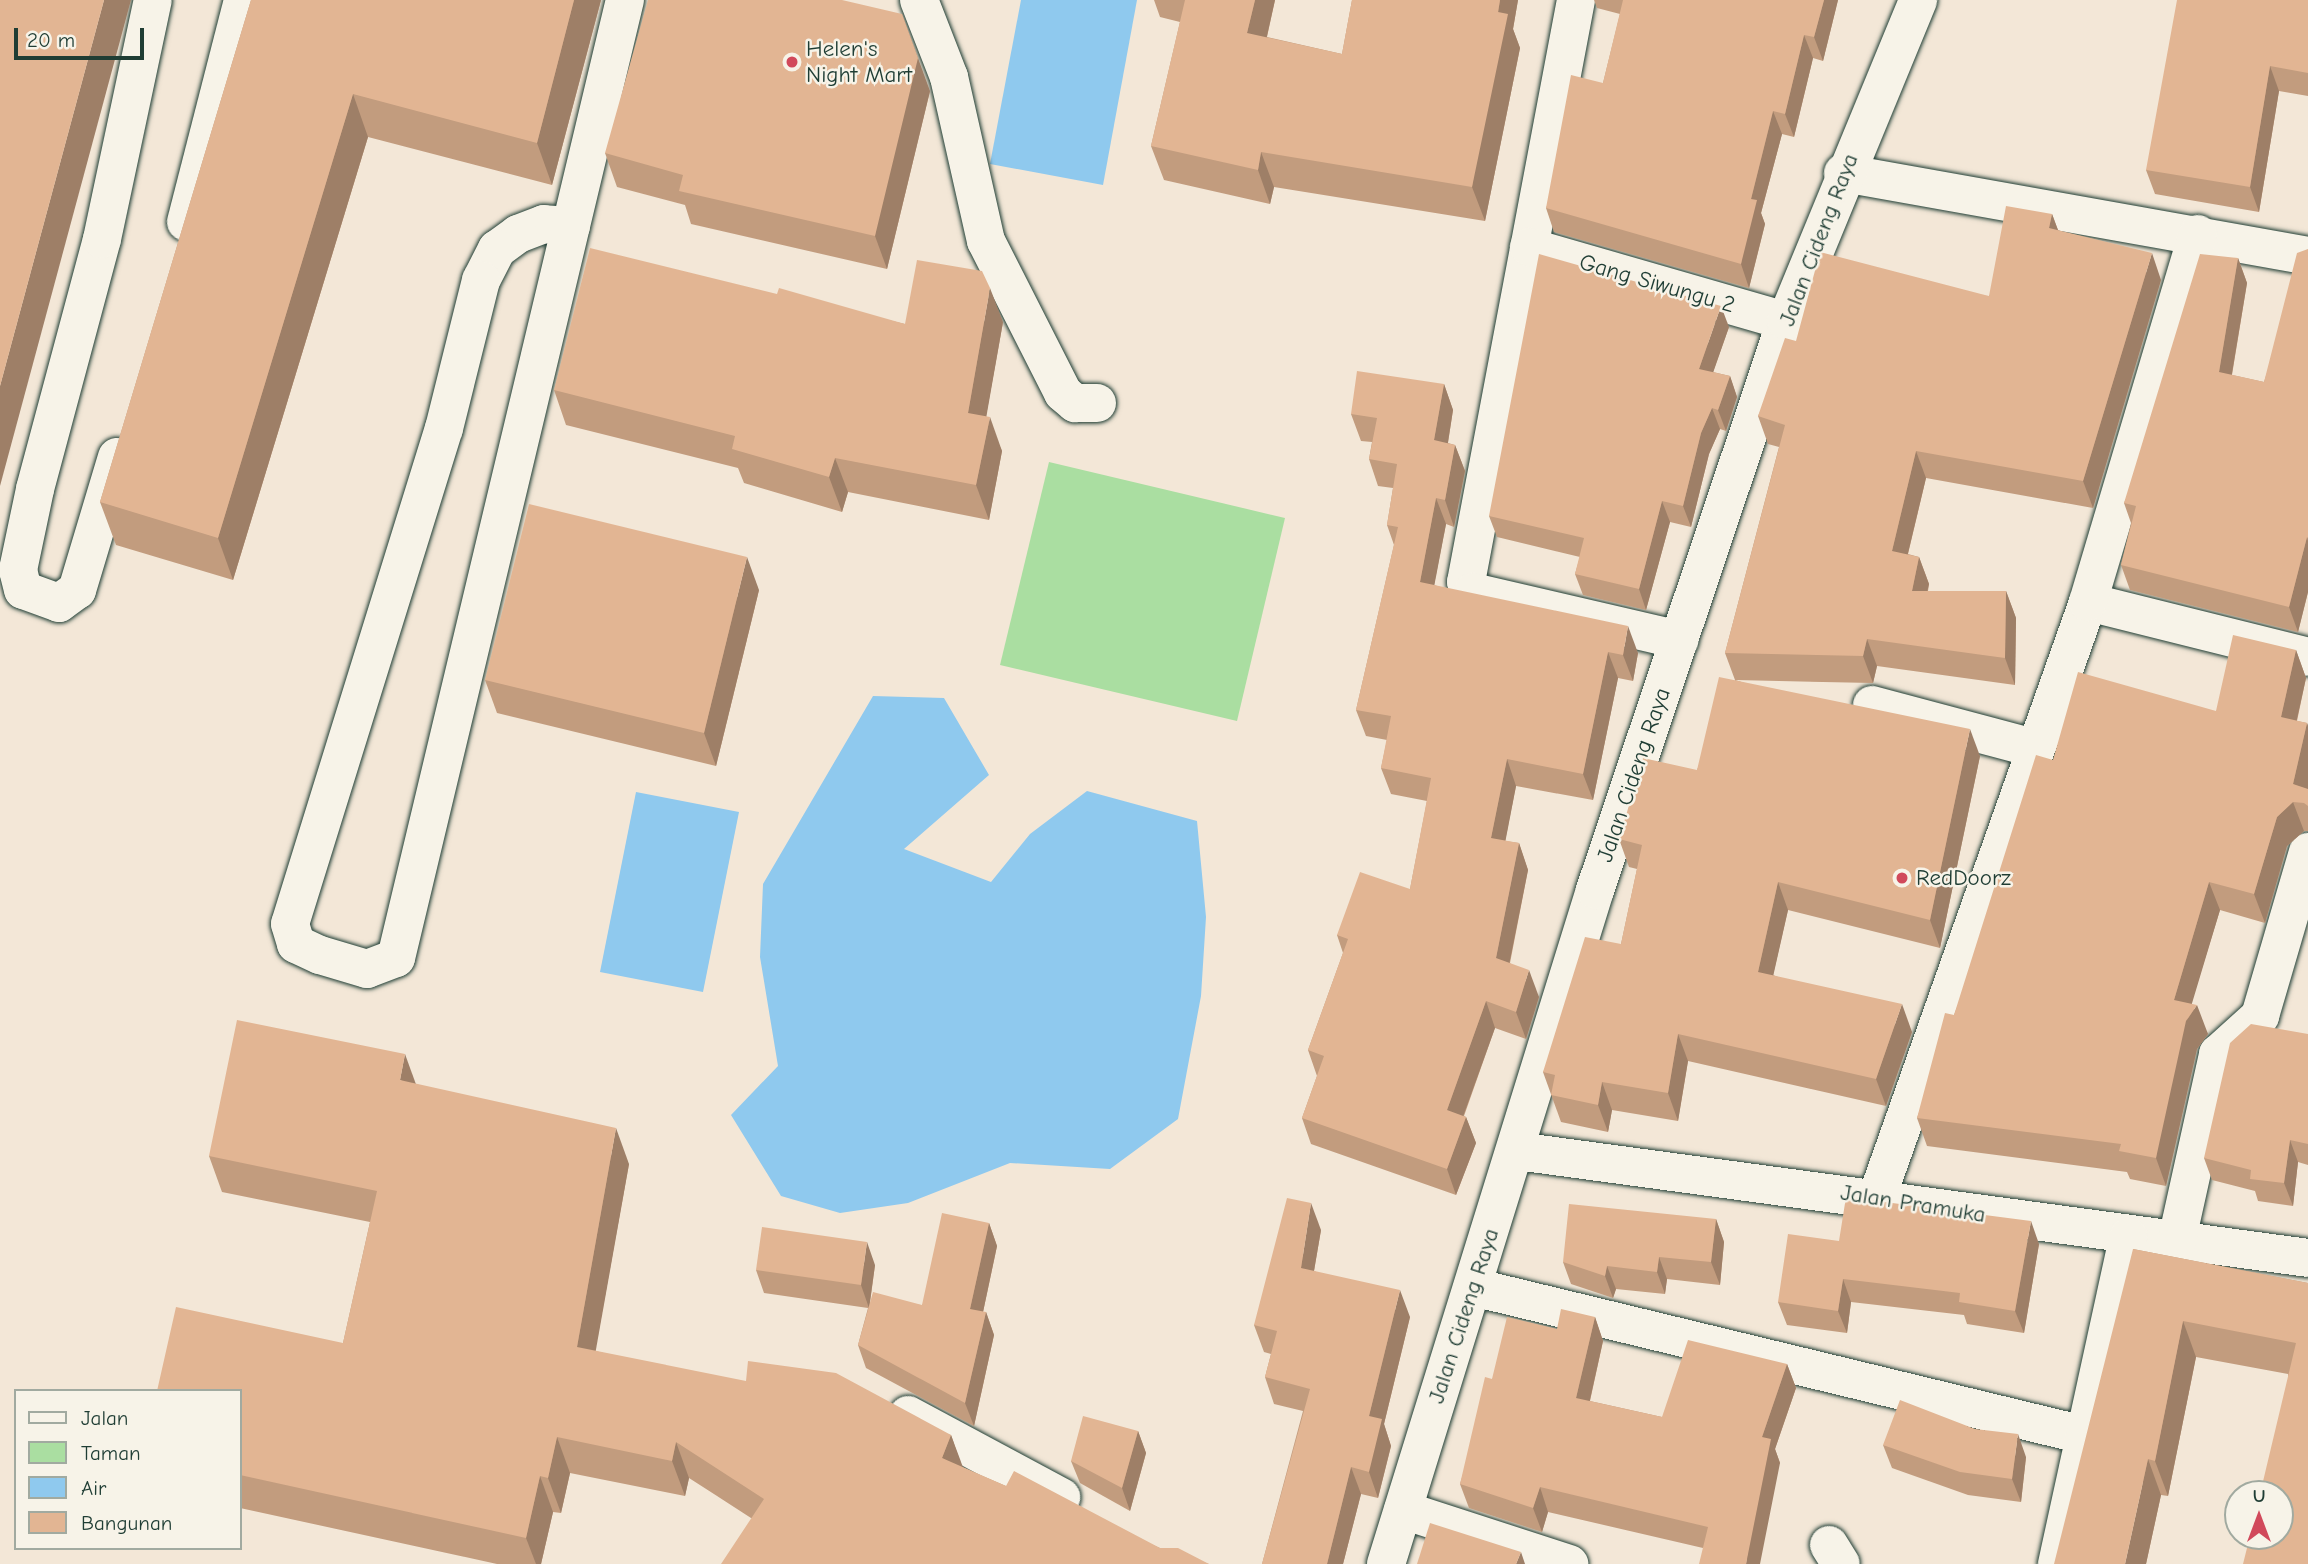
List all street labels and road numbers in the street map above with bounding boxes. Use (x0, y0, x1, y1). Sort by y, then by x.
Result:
street label: Jalan Cideng Raya (1773, 150, 1865, 330)
street label: Gang Siwungu 2 (1576, 249, 1738, 319)
street label: Jalan Cideng Raya (1591, 684, 1677, 866)
street label: Jalan Pramuka (1839, 1179, 1987, 1229)
street label: Jalan Cideng Raya (1423, 1225, 1505, 1407)

